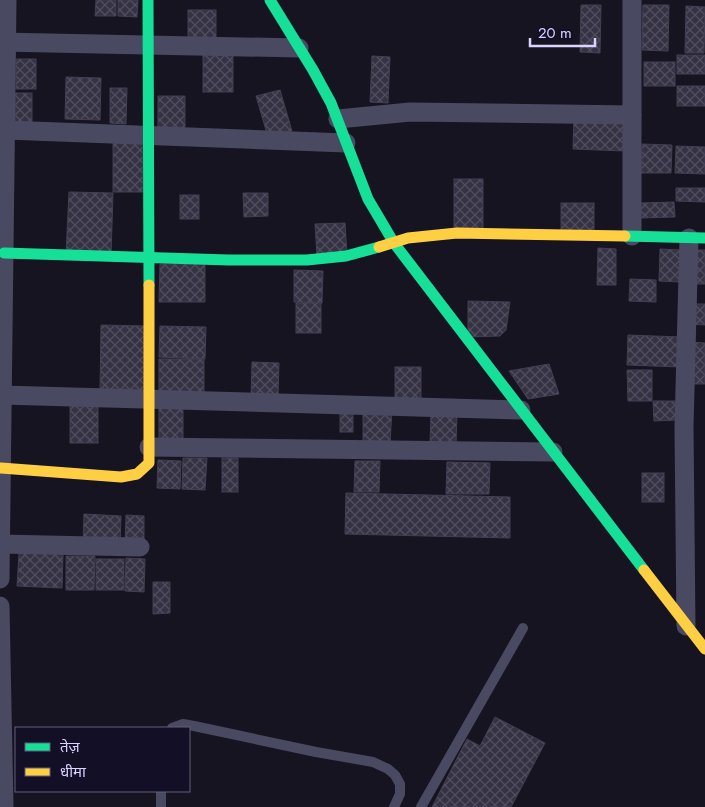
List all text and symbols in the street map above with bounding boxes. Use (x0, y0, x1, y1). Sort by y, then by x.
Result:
scale bar (530, 15, 595, 47)
text: 20 m (538, 22, 572, 44)
legend (15, 727, 190, 792)
text: तेज़ (60, 736, 81, 758)
text: धीमा (60, 761, 87, 783)

